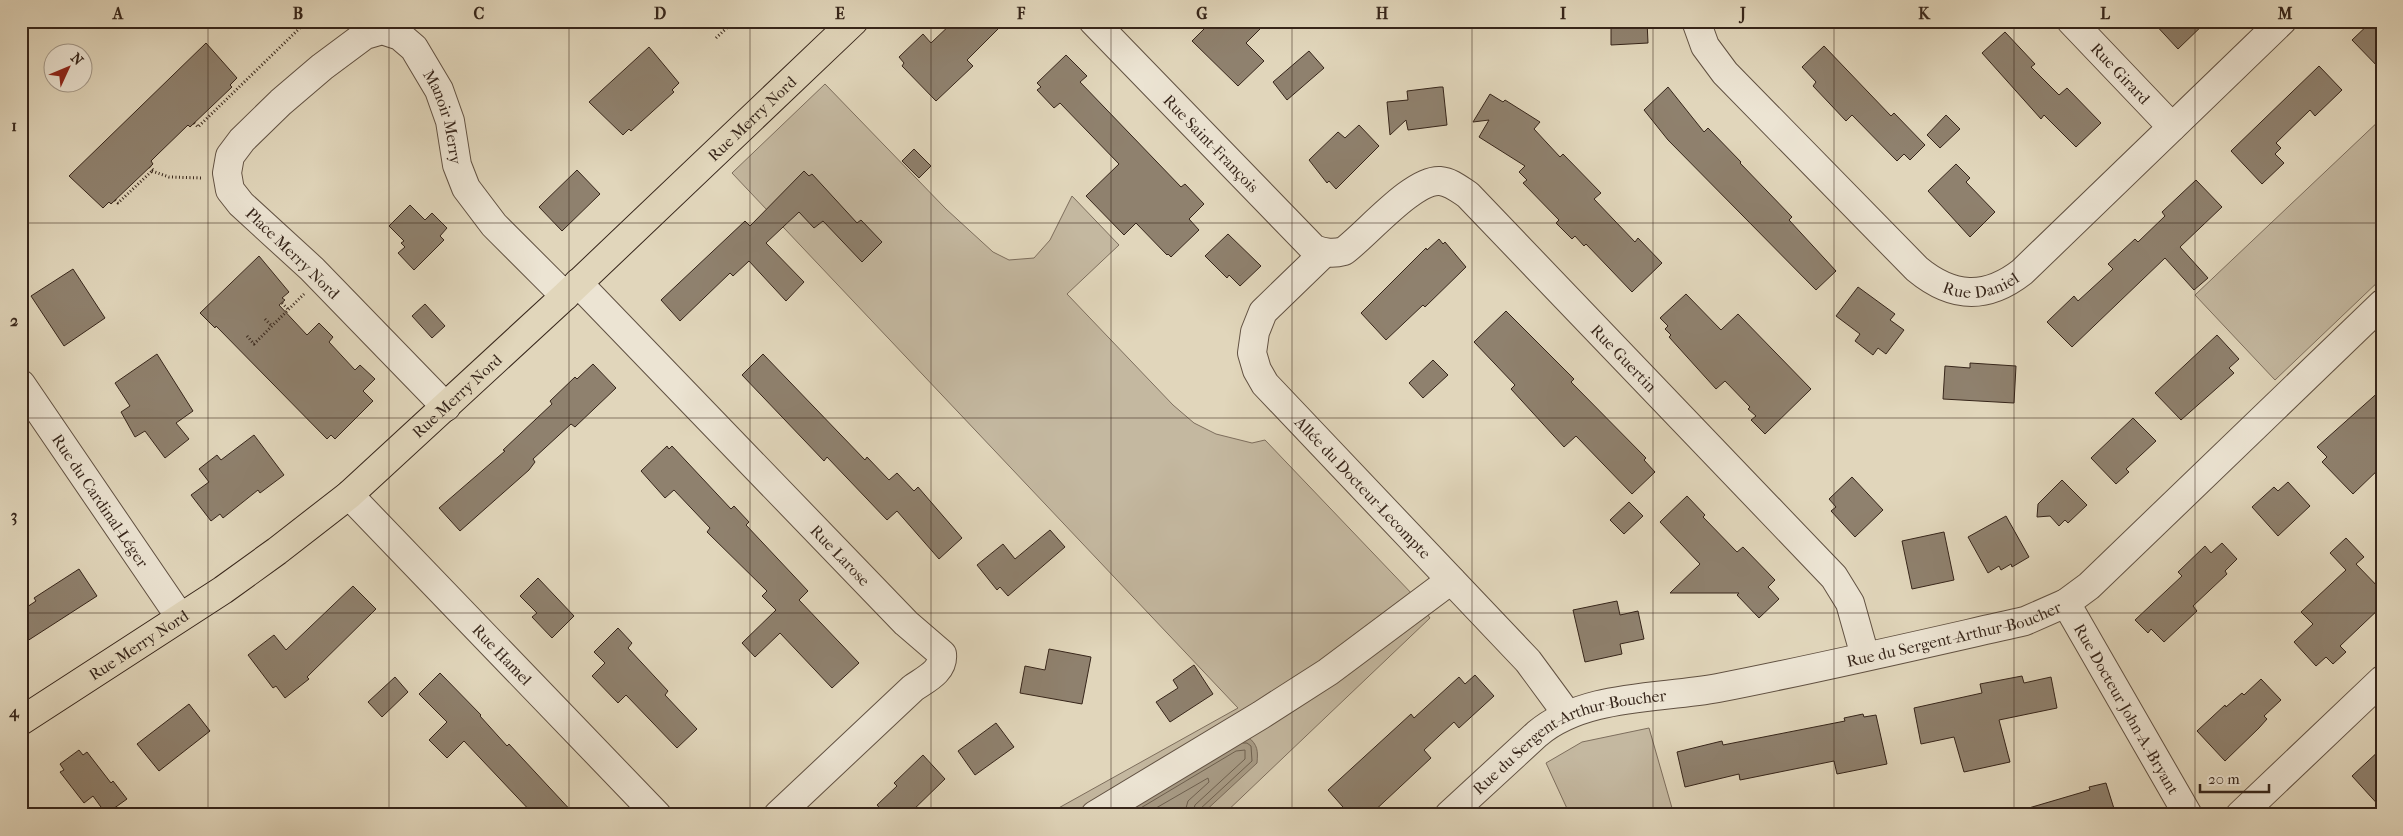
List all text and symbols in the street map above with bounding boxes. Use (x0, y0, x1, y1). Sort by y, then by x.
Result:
text: A (112, 4, 124, 23)
text: B (293, 4, 303, 23)
text: C (474, 4, 485, 23)
text: D (654, 4, 666, 23)
text: E (835, 4, 845, 23)
text: F (1016, 4, 1026, 23)
text: G (1196, 4, 1208, 23)
text: H (1376, 4, 1389, 23)
text: I (1560, 4, 1567, 23)
text: J (1738, 4, 1746, 24)
text: K (1918, 4, 1931, 23)
text: L (2100, 4, 2110, 23)
text: M (2277, 4, 2293, 23)
street label: Rue Girard (2087, 39, 2154, 108)
north arrow (42, 42, 92, 92)
text: N (67, 50, 87, 69)
street label: Manoir Merry (419, 66, 466, 166)
street label: Rue Merry Nord (704, 72, 800, 165)
street label: Rue Saint-François (1159, 91, 1263, 196)
text: 1 (11, 116, 17, 135)
street label: Place Merry Nord (242, 204, 344, 303)
street label: Rue Daniel (1940, 268, 2023, 302)
text: 2 (10, 311, 18, 330)
street label: Rue Guertin (1587, 320, 1661, 397)
street label: Rue Merry Nord (408, 350, 506, 442)
street label: Allée du Docteur-Lecompte (1290, 412, 1435, 563)
street label: Rue du Cardinal-Léger (48, 430, 152, 571)
text: 3 (11, 506, 17, 526)
street label: Rue Larose (806, 521, 874, 590)
street label: Rue du Sergent-Arthur-Boucher (1845, 597, 2064, 671)
street label: Rue Merry Nord (85, 606, 192, 684)
street label: Rue Hamel (468, 620, 536, 689)
street label: Rue Docteur John-A.-Bryant (2070, 620, 2183, 798)
street label: Rue du Sergent-Arthur-Boucher (1469, 686, 1667, 798)
text: 4 (8, 702, 20, 722)
scale bar (2200, 761, 2269, 793)
text: 20 m (2208, 770, 2240, 788)

